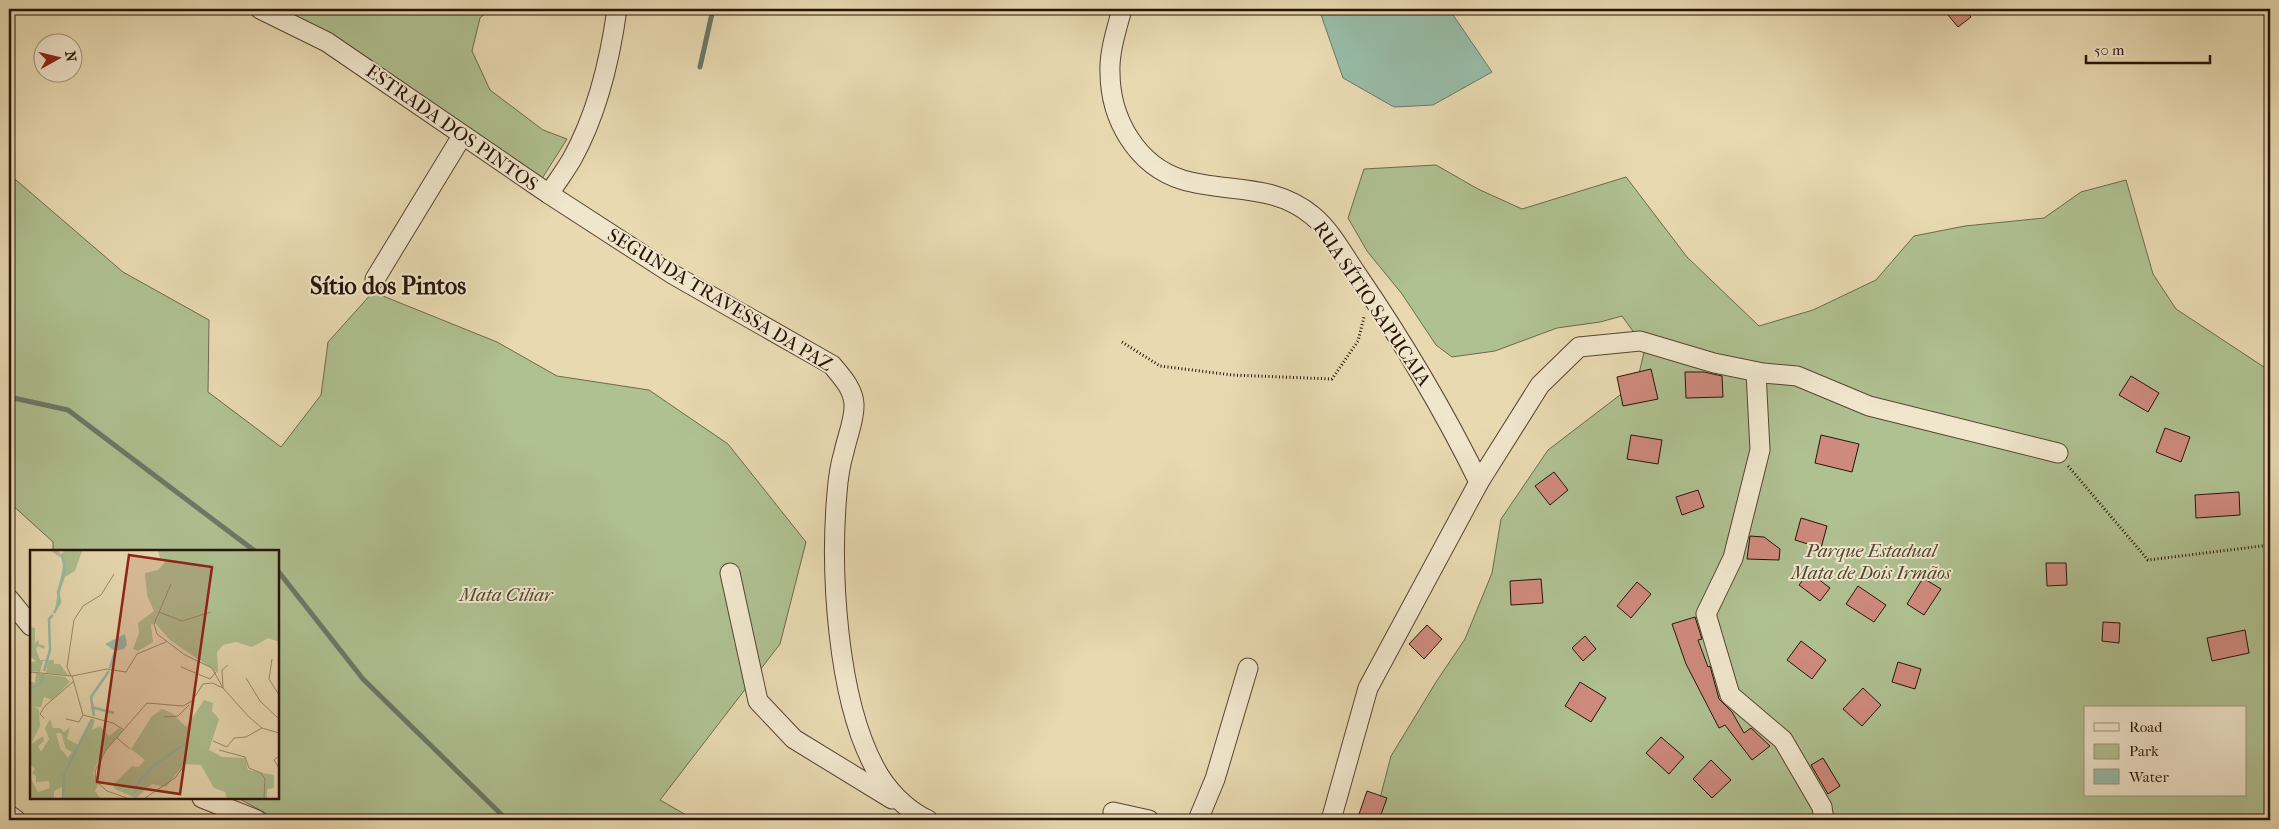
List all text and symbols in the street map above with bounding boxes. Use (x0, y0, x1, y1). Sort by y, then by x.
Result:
north arrow (32, 32, 82, 82)
scale bar (2086, 32, 2210, 64)
text: 50 m (2094, 41, 2125, 59)
text: N (61, 50, 80, 63)
street label: ESTRADA DOS PINTOS (362, 60, 542, 196)
street label: RUA SÍTIO SAPUCAIA (1309, 218, 1436, 391)
street label: SEGUNDA TRAVESSA DA PAZ (603, 224, 837, 376)
district label: Sítio dos Pintos (310, 272, 466, 300)
park label: Parque Estadual Mata de Dois Irmãos (1789, 540, 1952, 584)
inset map (30, 550, 279, 799)
park label: Mata Ciliar (457, 584, 554, 606)
legend (2084, 706, 2246, 796)
text: Road (2129, 718, 2163, 736)
text: Park (2129, 742, 2159, 760)
text: Water (2128, 768, 2169, 786)

